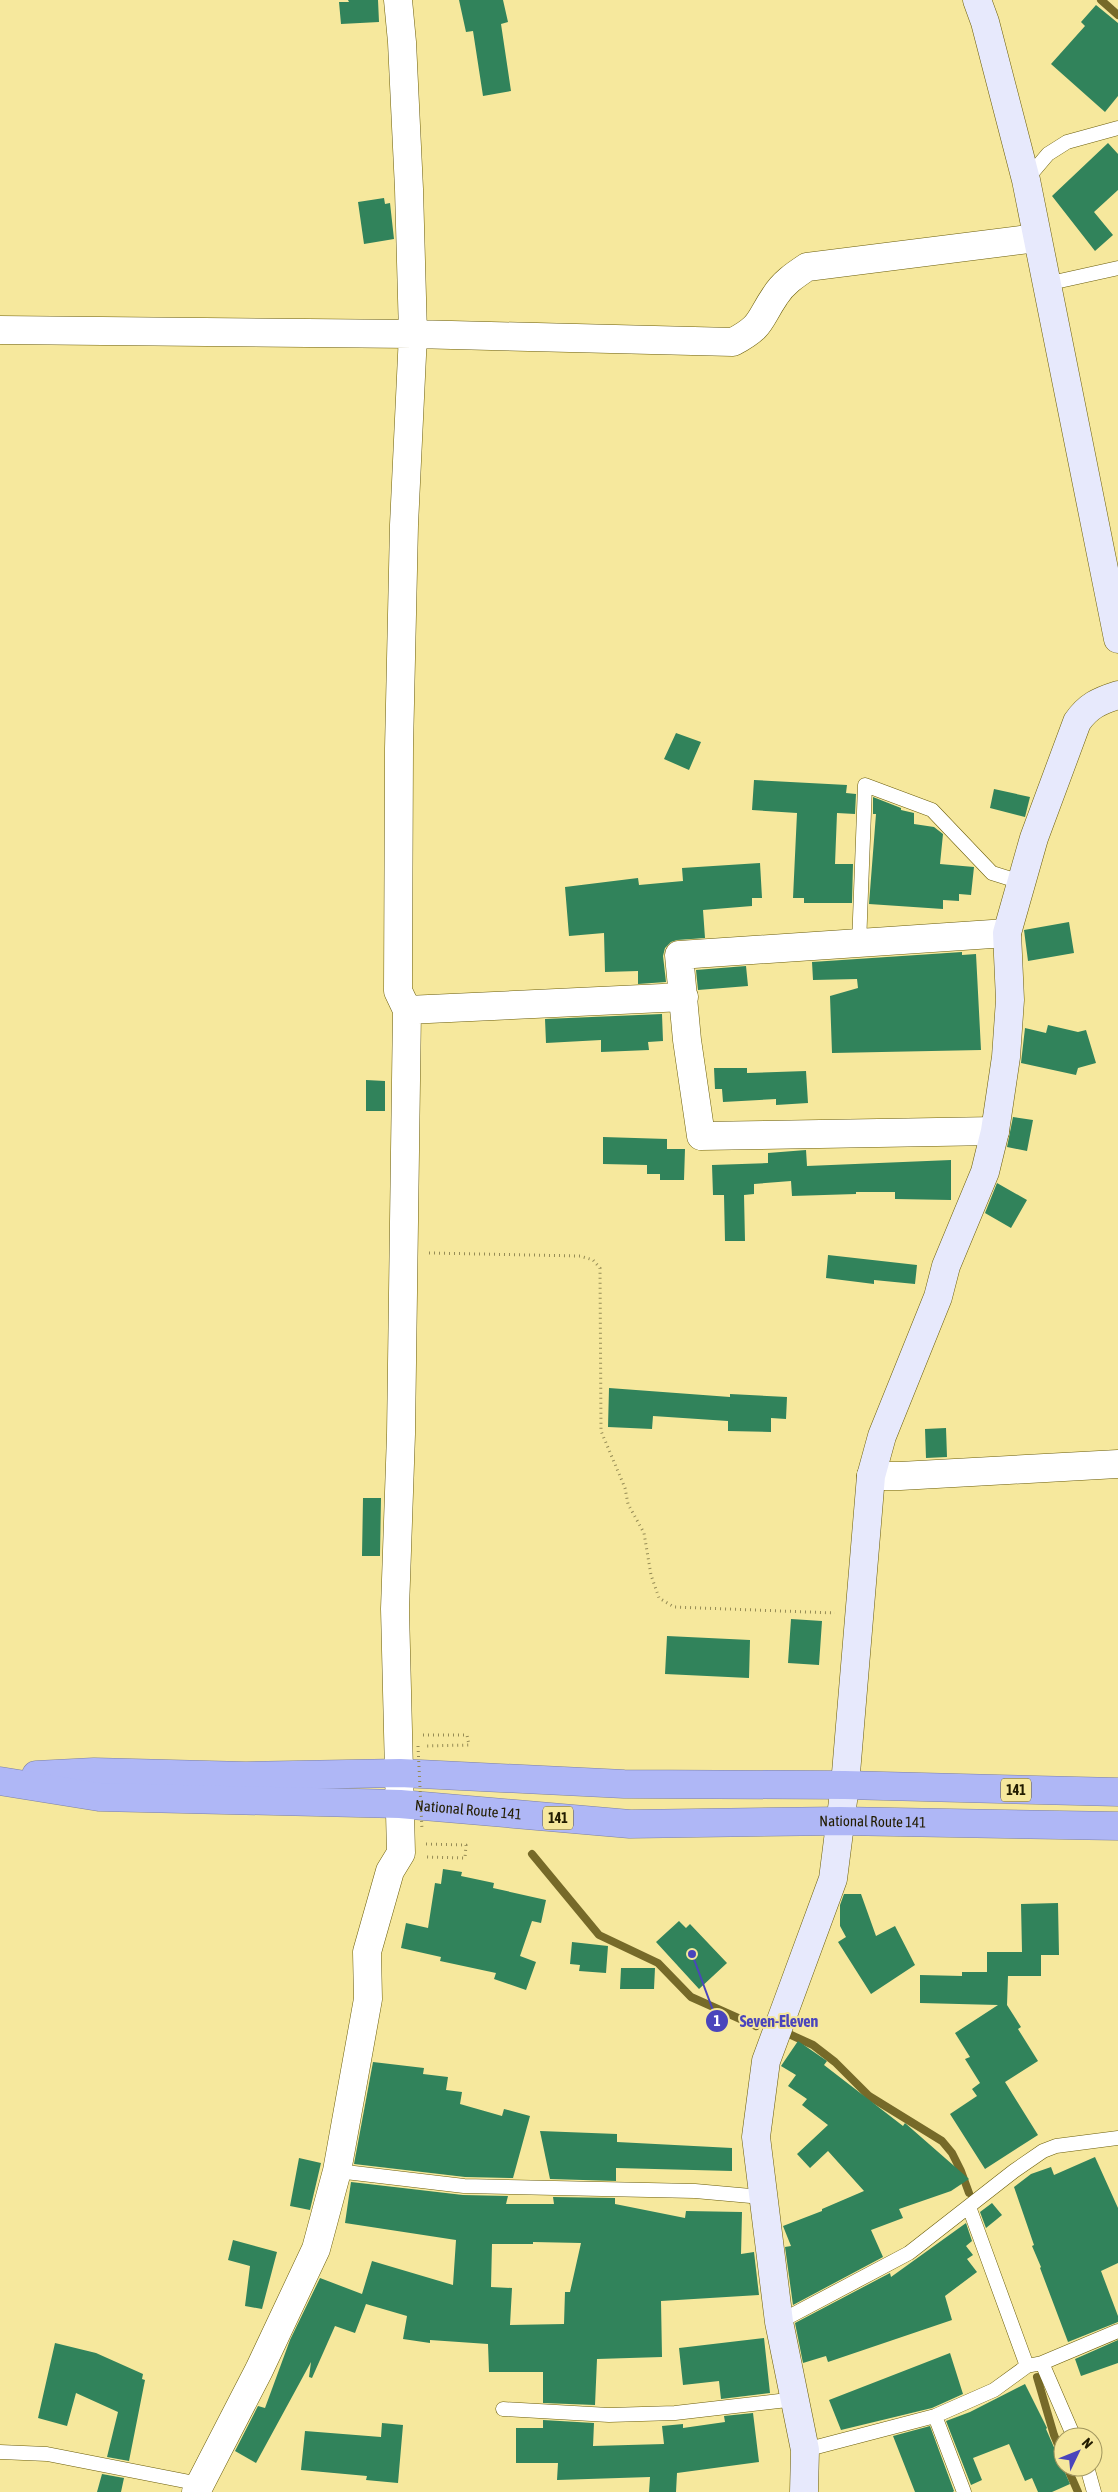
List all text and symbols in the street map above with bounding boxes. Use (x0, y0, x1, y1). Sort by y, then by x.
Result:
road number: 141 (1001, 1778, 1031, 1802)
street label: National Route 141 (414, 1796, 522, 1823)
road number: 141 (543, 1806, 573, 1830)
street label: National Route 141 (819, 1812, 926, 1831)
callout: Seven-Eleven (705, 2005, 828, 2036)
text: 1 (713, 2012, 721, 2029)
text: Seven-Eleven (740, 2012, 819, 2030)
north arrow (1053, 2427, 1103, 2477)
text: N (1079, 2435, 1096, 2452)

